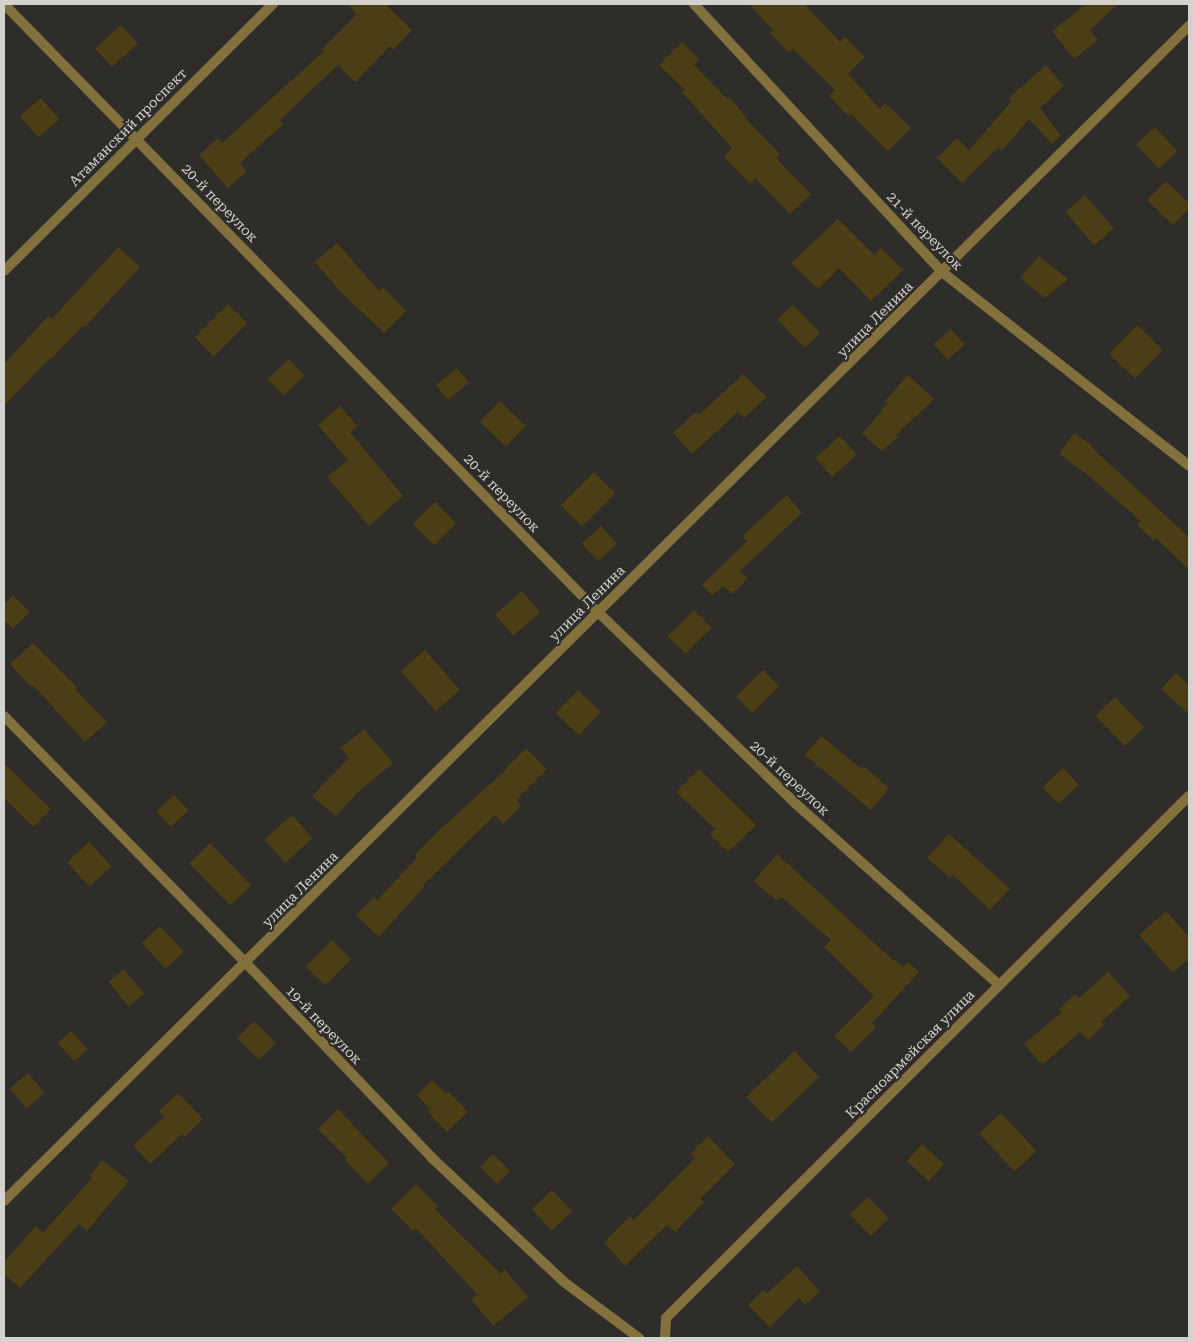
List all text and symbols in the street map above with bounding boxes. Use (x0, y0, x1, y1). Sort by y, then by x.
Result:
street label: Атаманский проспект (66, 65, 190, 189)
street label: 20-й переулок (178, 160, 262, 246)
street label: 21-й переулок (883, 188, 967, 274)
street label: улица Ленина (834, 278, 916, 360)
street label: 20-й переулок (460, 450, 544, 536)
street label: улица Ленина (546, 562, 628, 644)
street label: 20-й переулок (747, 737, 833, 819)
street label: улица Ленина (259, 848, 341, 930)
street label: 19-й переулок (282, 982, 366, 1068)
street label: Красноармейская улица (842, 986, 978, 1122)

